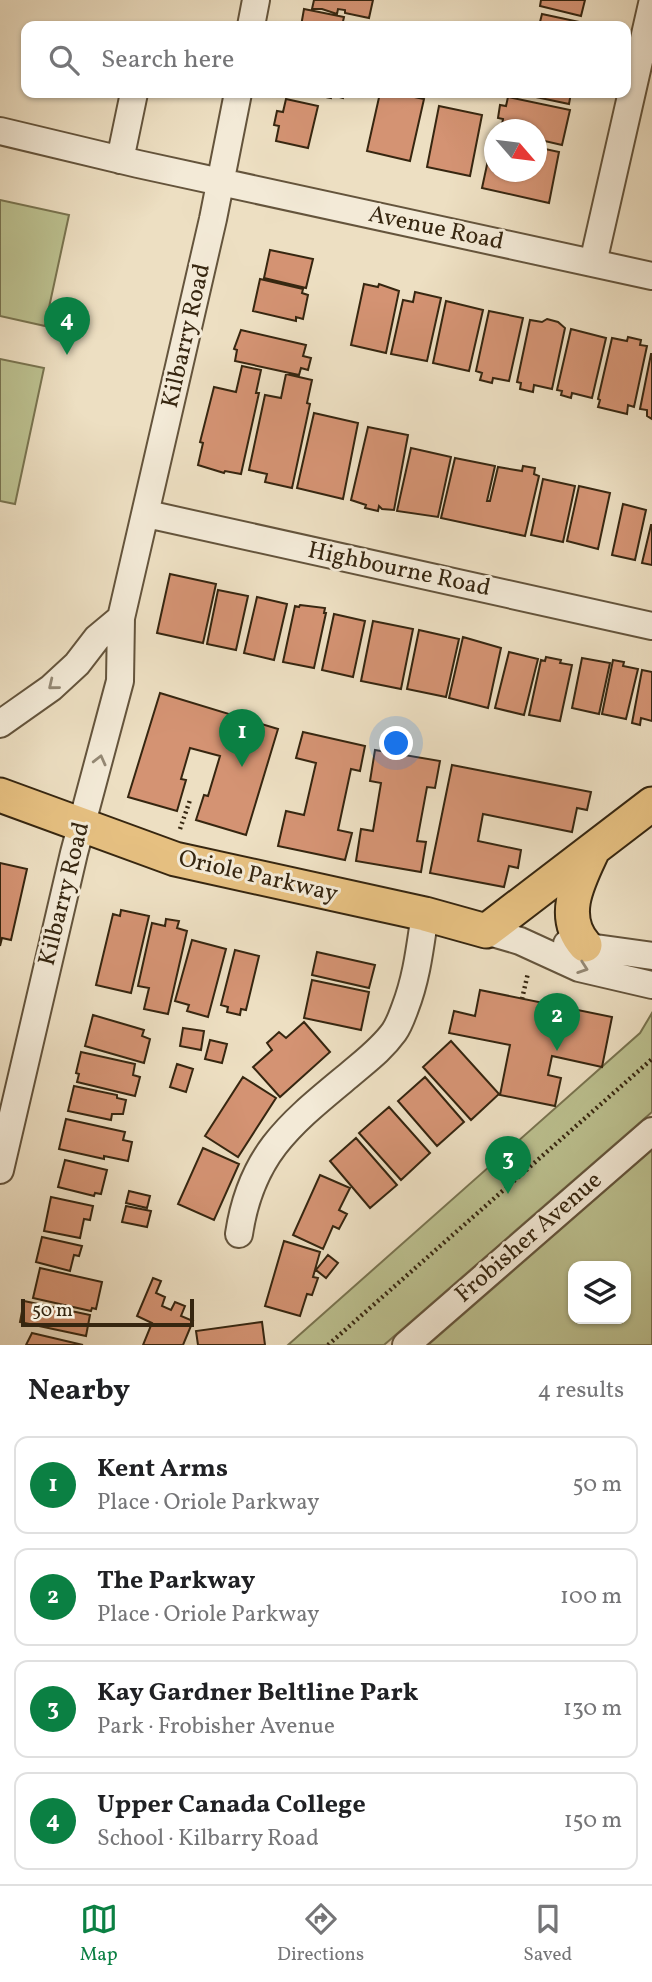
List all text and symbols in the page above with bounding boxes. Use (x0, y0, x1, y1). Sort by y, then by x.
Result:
search box (21, 21, 631, 98)
icon: search (45, 41, 83, 79)
text: Search here (101, 42, 234, 78)
north arrow (484, 119, 547, 182)
street label: Avenue Road (365, 198, 507, 260)
street label: Kilbarry Road (154, 260, 220, 412)
pin: 4 (44, 297, 90, 355)
street label: Highbourne Road (304, 534, 494, 606)
one-way arrow (48, 677, 61, 690)
pin: 1 (219, 709, 265, 767)
your location (379, 726, 413, 760)
one-way arrow (92, 754, 106, 766)
street label: Kilbarry Road (31, 819, 99, 969)
street label: Oriole Parkway (175, 842, 341, 912)
one-way arrow (576, 960, 589, 974)
pin: 2 (534, 993, 580, 1051)
pin: 3 (485, 1136, 531, 1194)
street label: Frobisher Avenue (448, 1164, 610, 1312)
map controls (568, 1261, 631, 1324)
button: layers (568, 1261, 631, 1324)
scale bar (21, 1296, 194, 1328)
text: 50 m (32, 1298, 73, 1324)
text: Nearby (28, 1370, 130, 1412)
text: 4 results (538, 1375, 624, 1407)
text: Kent Arms (97, 1451, 228, 1487)
text: 1 (48, 1469, 58, 1501)
text: 50 m (573, 1469, 622, 1501)
text: Place · Oriole Parkway (97, 1487, 319, 1519)
text: The Parkway (97, 1563, 255, 1599)
text: 2 (47, 1581, 59, 1613)
text: 100 m (560, 1581, 622, 1613)
text: Place · Oriole Parkway (97, 1599, 319, 1631)
text: Kay Gardner Beltline Park (97, 1675, 419, 1711)
text: 3 (47, 1693, 59, 1725)
text: 130 m (563, 1693, 622, 1725)
text: Park · Frobisher Avenue (97, 1711, 335, 1743)
text: Upper Canada College (97, 1787, 366, 1823)
text: 4 (46, 1805, 60, 1837)
text: 150 m (564, 1805, 622, 1837)
text: School · Kilbarry Road (97, 1823, 319, 1855)
tab: Map (80, 1900, 118, 1968)
tab: Directions (277, 1900, 364, 1968)
tab: Saved (523, 1900, 572, 1968)

